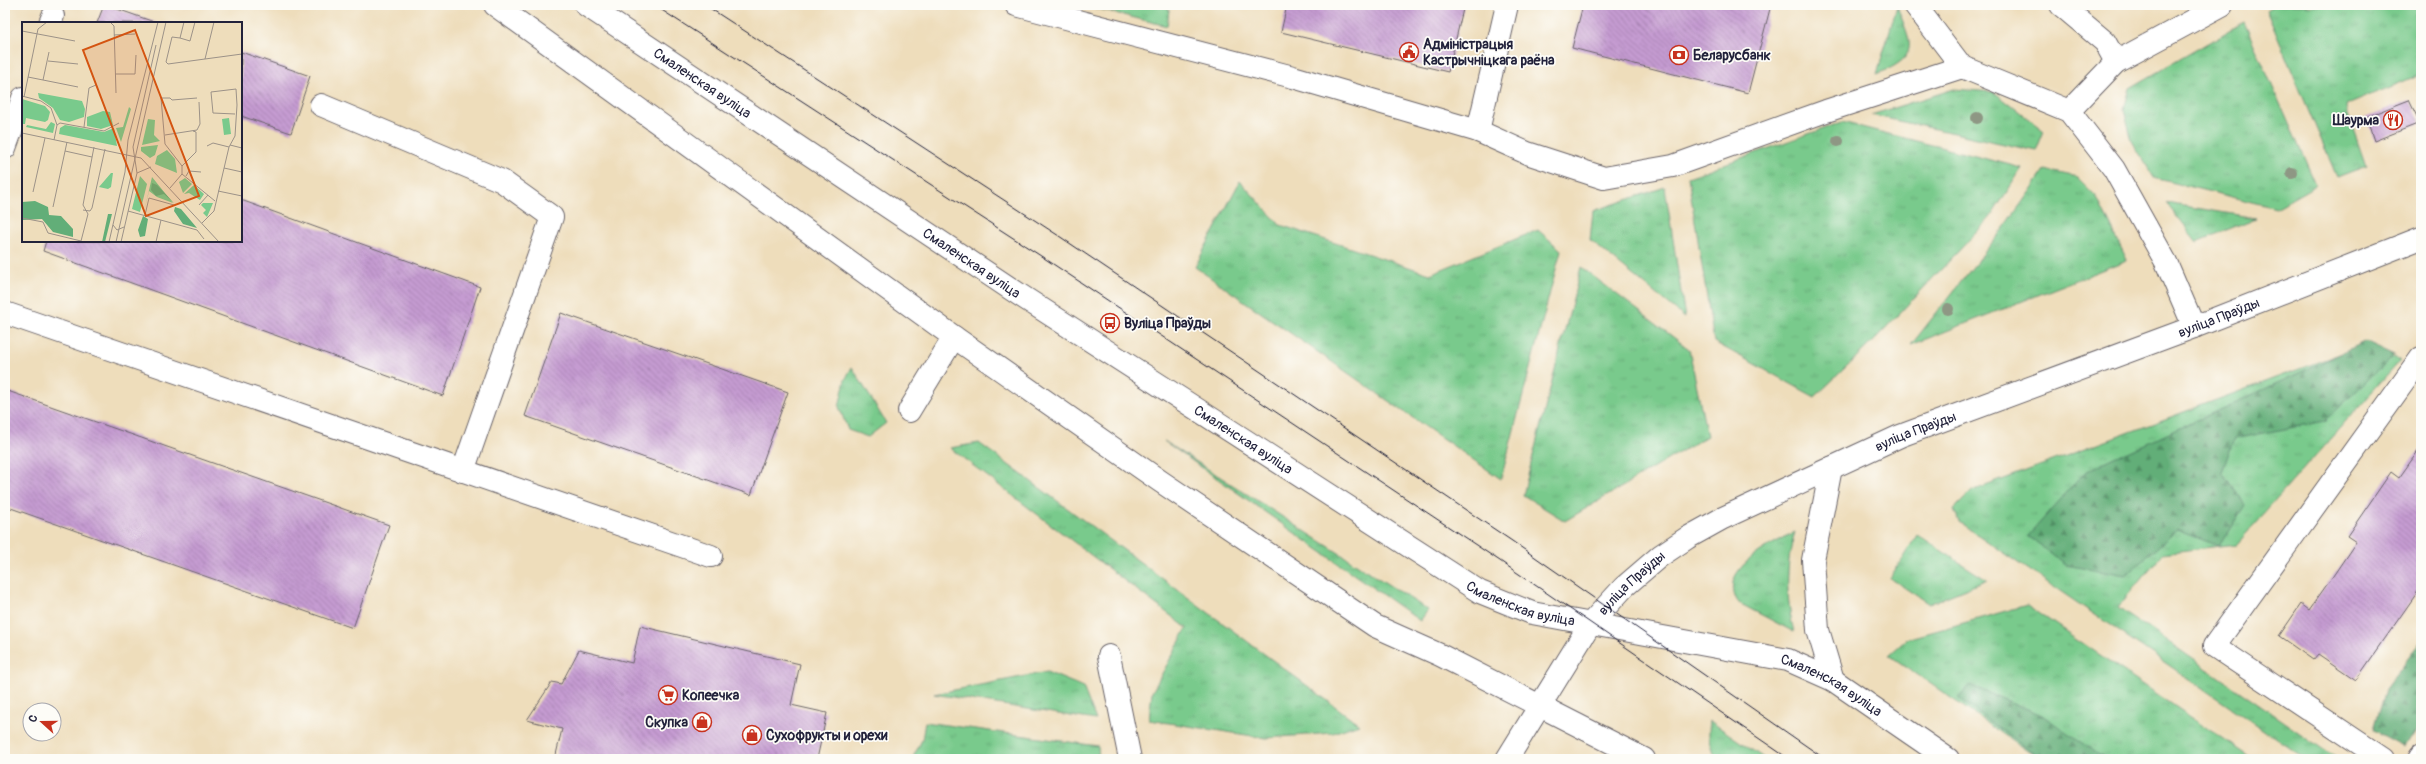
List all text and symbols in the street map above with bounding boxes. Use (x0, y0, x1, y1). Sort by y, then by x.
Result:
inset map (22, 22, 242, 242)
place label: Адміністрацыя Кастрычніцкага раёна (1423, 36, 1555, 69)
public building icon: Адміністрацыя Кастрычніцкага раёна (1398, 41, 1420, 63)
street label: Смаленская вуліца (650, 44, 755, 122)
bank icon: Беларусбанк (1668, 44, 1690, 66)
place label: Беларусбанк (1693, 47, 1771, 64)
restaurant icon: Шаурма (2382, 109, 2404, 131)
place label: Шаурма (2332, 112, 2379, 129)
street label: Смаленская вуліца (920, 224, 1024, 302)
street label: вуліца Праўды (2176, 294, 2262, 341)
bus stop icon: Вуліца Праўды (1099, 312, 1121, 334)
place label: Вуліца Праўды (1124, 315, 1211, 332)
street label: Смаленская вуліца (1191, 401, 1296, 477)
street label: вуліца Праўды (1872, 407, 1958, 455)
street label: вуліца Праўды (1594, 547, 1668, 618)
street label: Смаленская вуліца (1463, 577, 1576, 629)
street label: Смаленская вуліца (1780, 650, 1886, 720)
supermarket icon: Копеечка (657, 684, 679, 706)
place label: Копеечка (682, 687, 740, 704)
north arrow (22, 702, 62, 742)
shop icon: Скупка (691, 711, 713, 733)
text: С (26, 713, 40, 724)
place label: Скупка (645, 714, 688, 731)
shop icon: Сухофрукты и орехи (741, 724, 763, 746)
place label: Сухофрукты и орехи (766, 727, 888, 744)

